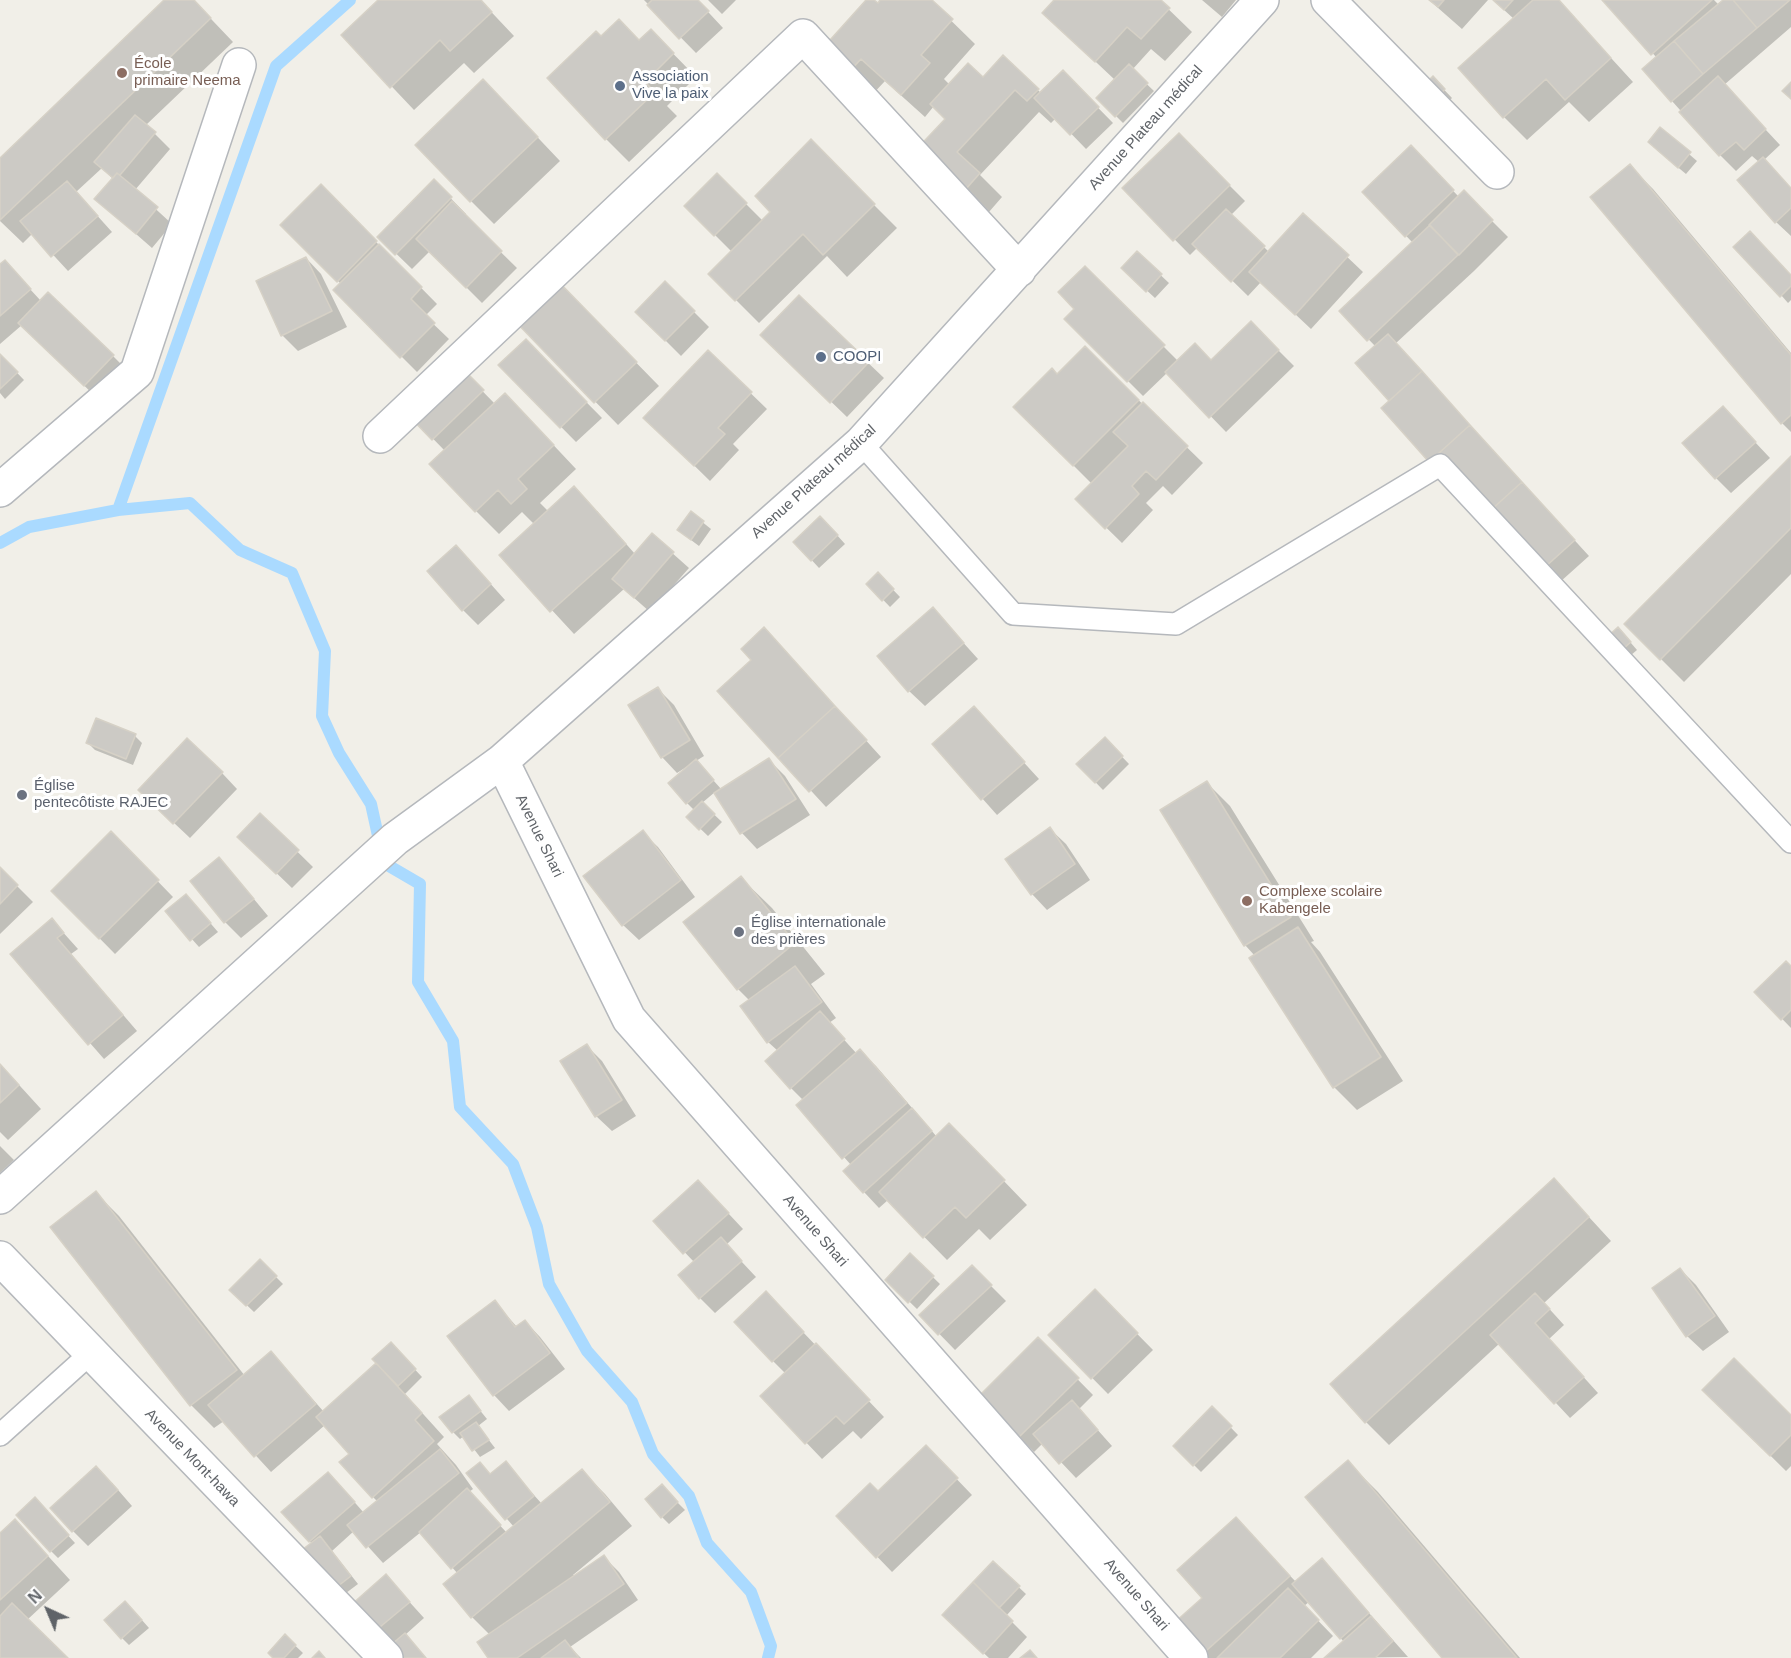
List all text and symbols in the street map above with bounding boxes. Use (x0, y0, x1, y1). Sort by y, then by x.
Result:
place label: École primaire Neema (134, 55, 241, 90)
street label: Avenue Plateau médical (1085, 62, 1207, 194)
marker: École primaire Neema (115, 66, 129, 80)
place label: Association Vive la paix (632, 68, 709, 103)
marker: Association Vive la paix (613, 79, 627, 93)
place label: COOPI (833, 348, 881, 366)
marker: COOPI (814, 350, 828, 364)
street label: Avenue Plateau médical (748, 421, 880, 543)
place label: Église pentecôtiste RAJEC (34, 777, 168, 812)
marker: Église pentecôtiste RAJEC (15, 788, 29, 802)
street label: Avenue Shari (511, 792, 567, 880)
place label: Complexe scolaire Kabengele (1259, 883, 1382, 918)
marker: Complexe scolaire Kabengele (1240, 894, 1254, 908)
place label: Église internationale des prières (751, 914, 886, 949)
marker: Église internationale des prières (732, 925, 746, 939)
street label: Avenue Shari (779, 1191, 851, 1271)
street label: Avenue Mont-hawa (141, 1405, 243, 1511)
street label: Avenue Shari (1100, 1555, 1172, 1635)
north arrow (18, 1580, 78, 1640)
text: N (25, 1587, 45, 1607)

